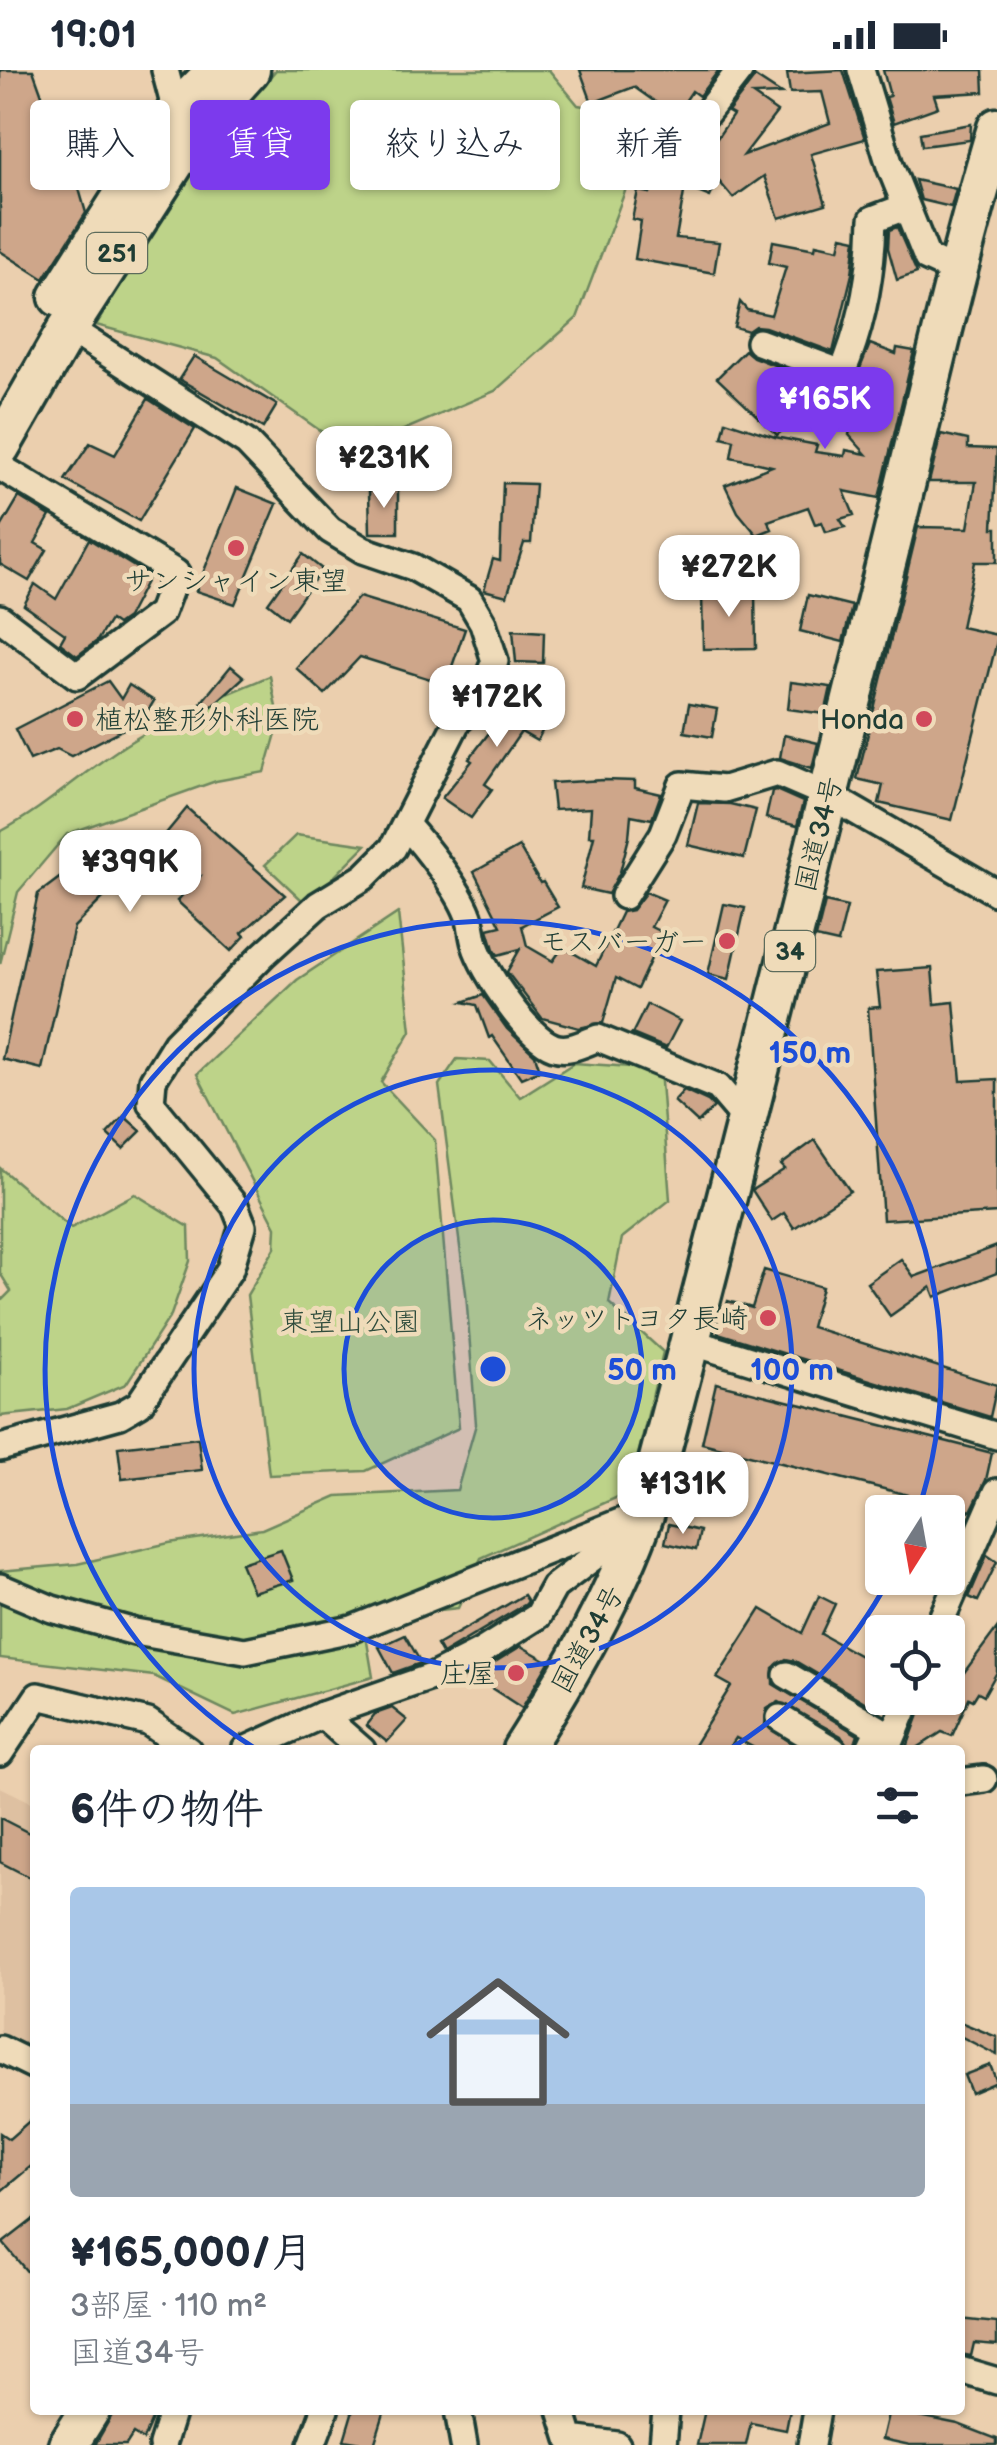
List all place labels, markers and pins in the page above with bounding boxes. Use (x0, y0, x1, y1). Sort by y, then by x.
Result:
pin: ¥165K (755, 367, 895, 452)
pin: ¥231K (314, 426, 454, 511)
pin: ¥272K (659, 535, 799, 620)
marker: サンシャイン東望 (225, 537, 247, 559)
place label: サンシャイン東望 (124, 565, 348, 598)
pin: ¥172K (427, 665, 567, 750)
place label: 植松整形外科医院 (95, 704, 319, 737)
place label: Honda (820, 704, 904, 737)
marker: 植松整形外科医院 (64, 708, 86, 730)
marker: Honda (913, 708, 935, 730)
pin: ¥399K (60, 830, 200, 915)
place label: モスバーガー (540, 926, 707, 959)
marker: モスバーガー (716, 930, 738, 952)
place label: ネッツトヨタ長崎 (525, 1303, 748, 1336)
marker: ネッツトヨタ長崎 (757, 1307, 779, 1329)
centre of rings (475, 1351, 511, 1387)
pin: ¥131K (613, 1452, 753, 1537)
place label: 庄屋 (440, 1658, 496, 1691)
marker: 庄屋 (505, 1662, 527, 1684)

